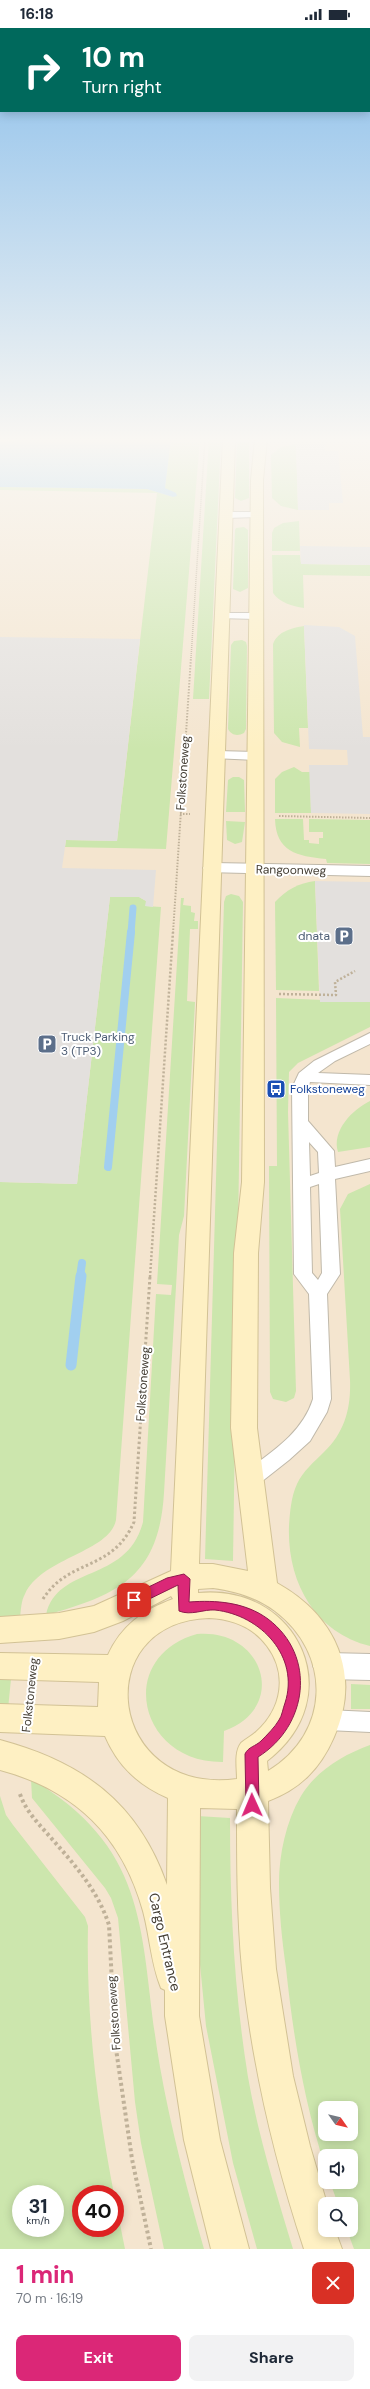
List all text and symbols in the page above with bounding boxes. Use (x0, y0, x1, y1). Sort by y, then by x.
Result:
text: 16:18 (20, 4, 54, 24)
text: 10 m (82, 39, 145, 76)
icon: right (16, 44, 68, 96)
text: Turn right (82, 75, 162, 99)
street label: Folkstoneweg (172, 735, 194, 811)
street label: Rangoonweg (256, 861, 327, 879)
parking icon: dnata (333, 925, 355, 947)
place label: dnata (298, 928, 330, 944)
place label: Truck Parking 3 (TP3) (61, 1029, 135, 1059)
parking icon: Truck Parking 3 (TP3) (36, 1033, 58, 1055)
bus stop icon: Folkstoneweg (265, 1078, 287, 1100)
place label: Folkstoneweg (290, 1081, 365, 1097)
street label: Folkstoneweg (132, 1346, 154, 1422)
pin (117, 1583, 151, 1617)
icon: arrive (123, 1589, 145, 1611)
street label: Folkstoneweg (18, 1657, 42, 1733)
position arrow (231, 1784, 273, 1826)
street label: Cargo Entrance (145, 1891, 185, 1993)
street label: Folkstoneweg (103, 1975, 125, 2051)
north arrow (318, 2101, 358, 2141)
map controls (318, 2101, 358, 2237)
button: sound (318, 2149, 358, 2189)
speed limit sign: 40 (72, 2185, 124, 2237)
text: 31 (28, 2193, 48, 2219)
button: search (318, 2197, 358, 2237)
text: km/h (26, 2214, 50, 2227)
text: 1 min (16, 2259, 74, 2290)
button: close (312, 2262, 354, 2304)
text: 70 m · 16:19 (16, 2290, 83, 2307)
button: Exit (16, 2335, 181, 2381)
button: Share (189, 2335, 354, 2381)

